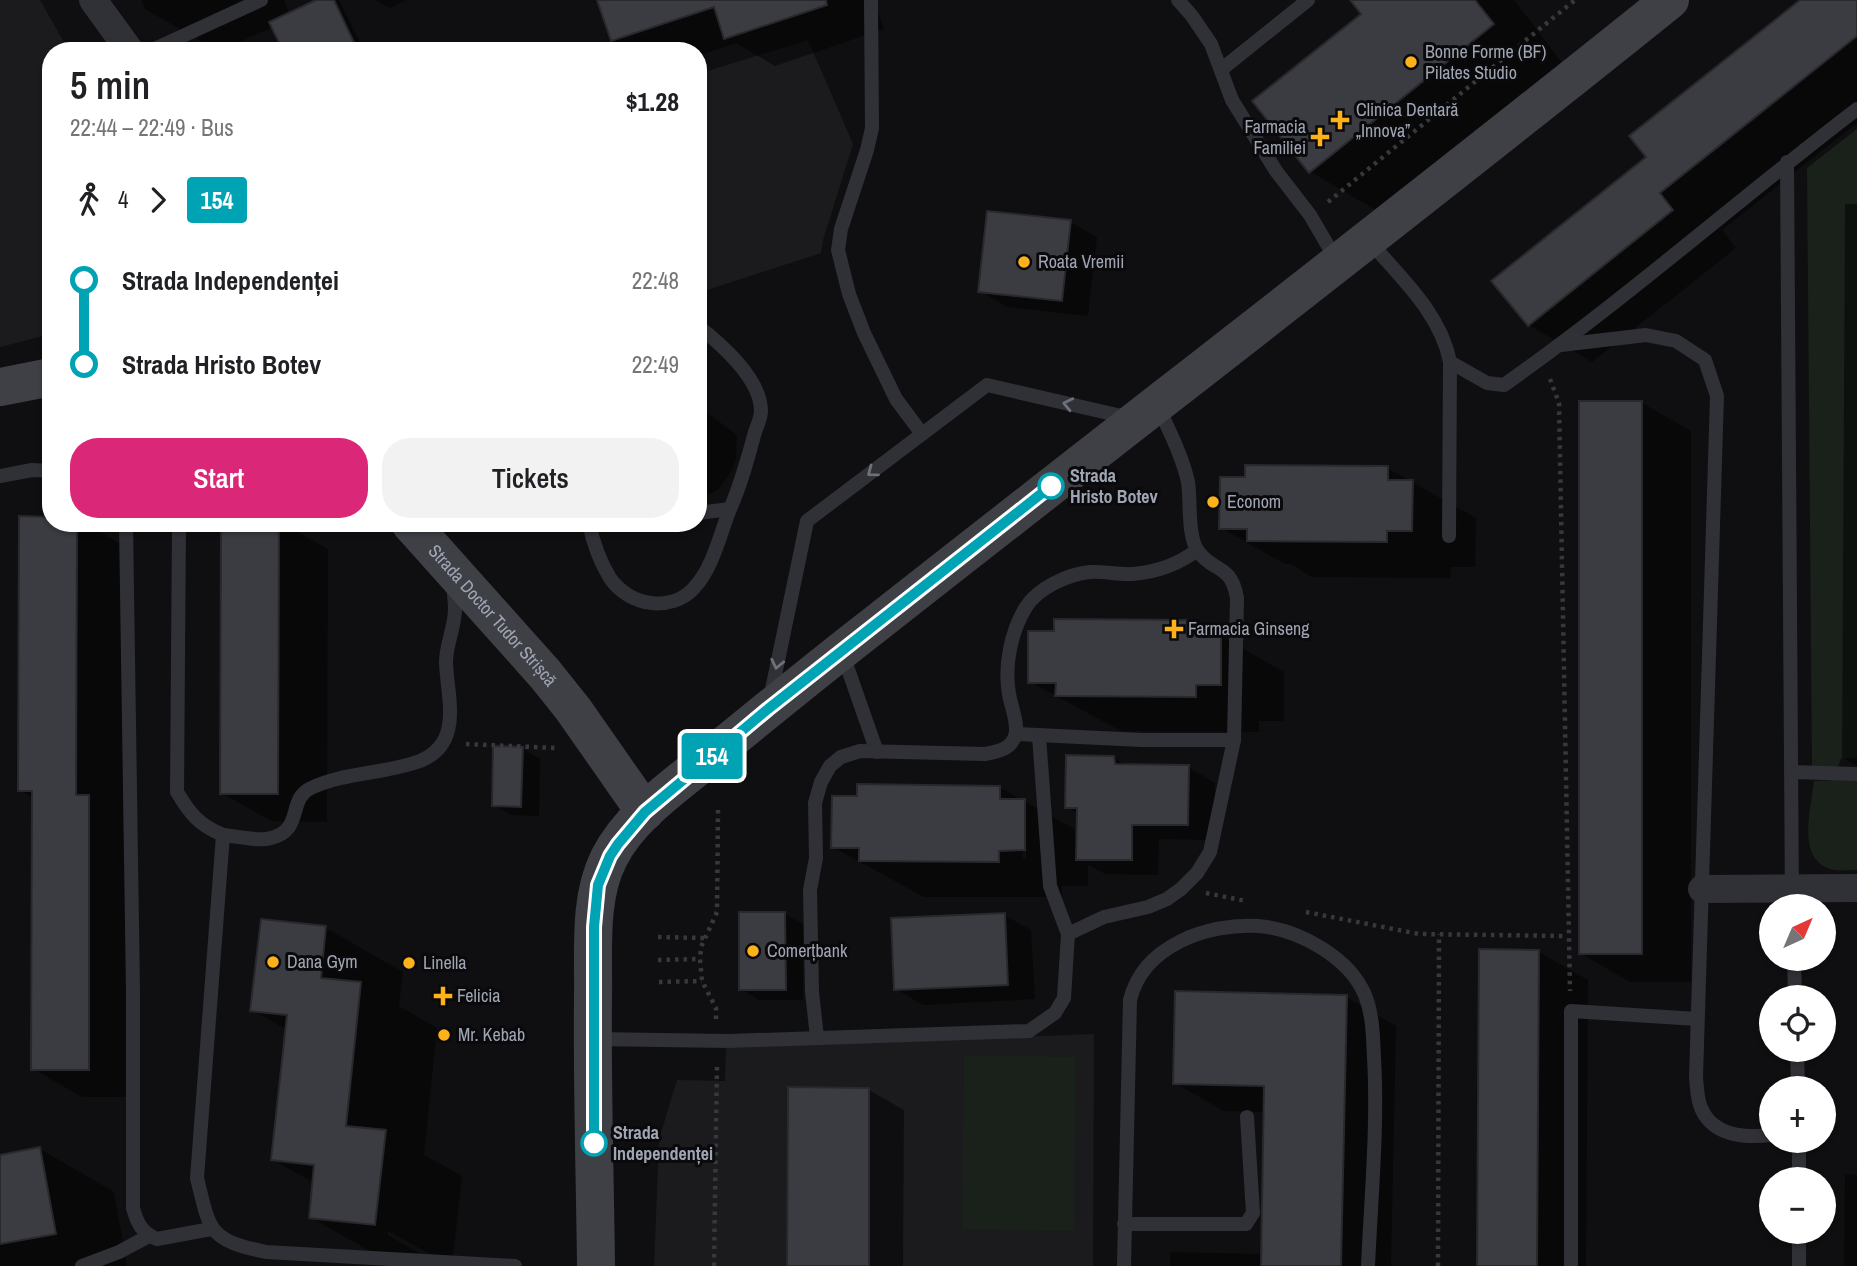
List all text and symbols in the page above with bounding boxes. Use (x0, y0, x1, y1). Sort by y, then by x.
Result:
place label: Bonne Forme (BF) Pilates Studio (1425, 39, 1547, 85)
marker: Bonne Forme (BF) Pilates Studio (1403, 54, 1419, 70)
text: 5 min (70, 60, 150, 111)
text: $1.28 (626, 84, 679, 119)
place label: Clinica Dentară „Innova” (1356, 97, 1459, 143)
marker: Clinica Dentară „Innova” (1330, 110, 1350, 130)
text: 22:44 – 22:49 · Bus (70, 112, 234, 143)
place label: Farmacia Familiei (1244, 114, 1306, 160)
marker: Farmacia Familiei (1312, 129, 1328, 145)
icon: walk (70, 181, 108, 219)
icon: forward (139, 181, 177, 219)
text: 4 (118, 184, 129, 215)
text: 154 (201, 184, 233, 216)
place label: Roata Vremii (1038, 249, 1124, 274)
marker: Roata Vremii (1016, 254, 1032, 270)
text: Strada Independenței (122, 263, 339, 298)
text: 22:48 (632, 265, 679, 296)
text: Strada Hristo Botev (122, 347, 321, 382)
text: 22:49 (632, 349, 679, 380)
one-way arrow (1062, 398, 1074, 412)
button: Start (70, 438, 368, 518)
button: Tickets (382, 438, 679, 518)
place label: Strada Hristo Botev (1070, 463, 1159, 509)
one-way arrow (868, 464, 880, 476)
marker: Strada Hristo Botev (1038, 473, 1064, 499)
place label: Econom (1227, 489, 1281, 514)
marker: Econom (1205, 494, 1221, 510)
street label: Strada Doctor Tudor Strișcă (423, 539, 563, 691)
place label: Farmacia Ginseng (1188, 616, 1310, 641)
marker: Farmacia Ginseng (1166, 621, 1182, 637)
one-way arrow (771, 658, 786, 670)
line badge: 154 (672, 733, 752, 779)
text: 154 (696, 740, 728, 772)
north arrow (1759, 894, 1836, 971)
map controls (1759, 894, 1836, 1244)
place label: Comerțbank (767, 938, 848, 963)
marker: Comerțbank (745, 943, 761, 959)
place label: Dana Gym (287, 949, 358, 974)
place label: Linella (423, 950, 467, 975)
marker: Dana Gym (265, 954, 281, 970)
marker: Linella (401, 955, 417, 971)
place label: Felicia (457, 983, 501, 1008)
button: locate (1759, 985, 1836, 1062)
marker: Felicia (435, 988, 451, 1004)
place label: Mr. Kebab (458, 1022, 525, 1047)
marker: Mr. Kebab (436, 1027, 452, 1043)
button: + (1759, 1076, 1836, 1153)
place label: Strada Independenței (613, 1120, 713, 1166)
marker: Strada Independenței (581, 1130, 607, 1156)
button: − (1759, 1167, 1836, 1244)

